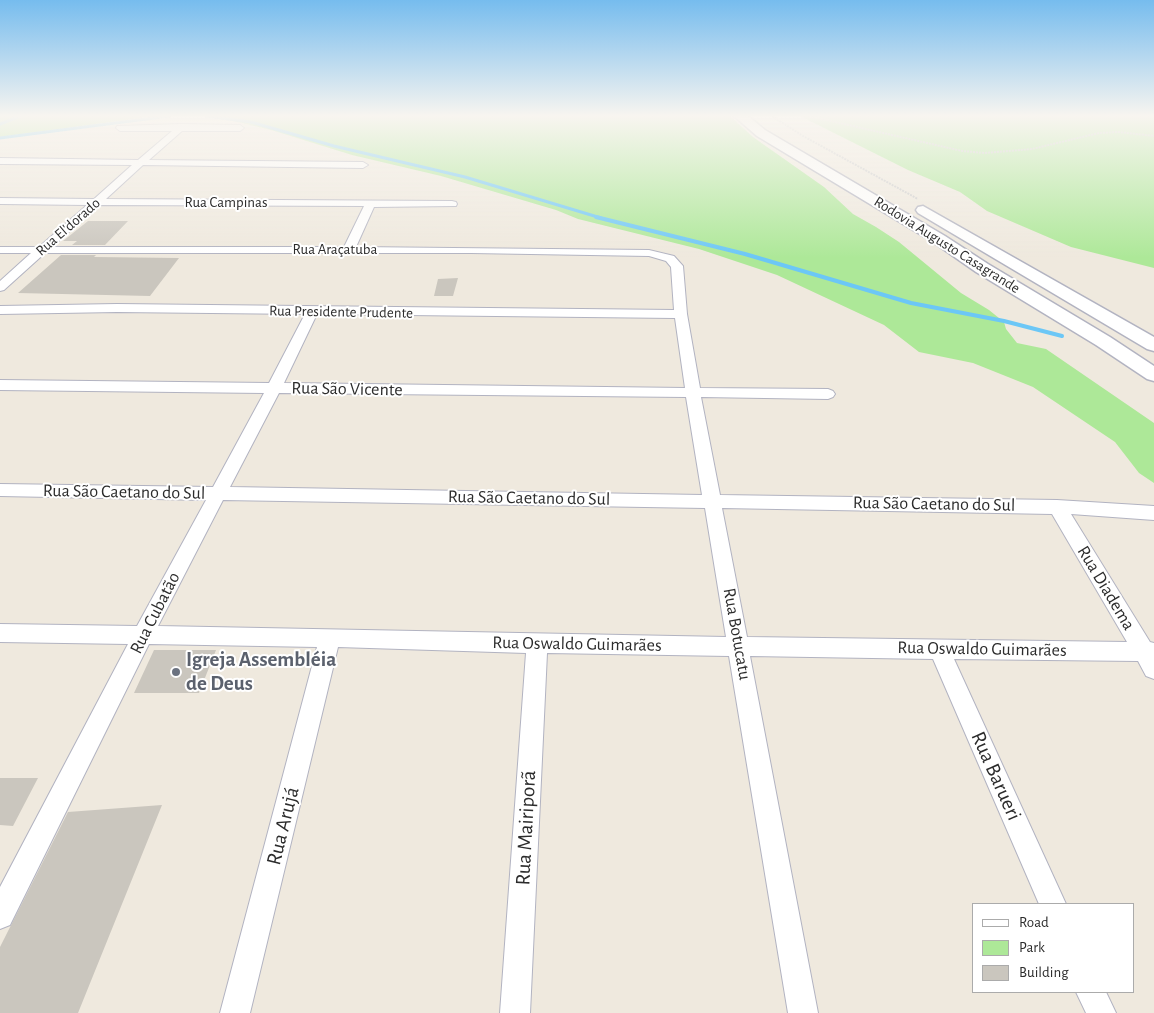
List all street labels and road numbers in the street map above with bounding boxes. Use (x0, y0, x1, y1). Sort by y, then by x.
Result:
street label: Rua Campinas (184, 193, 268, 211)
street label: Rodovia Augusto Casagrande (871, 193, 1023, 297)
street label: Rua El'dorado (32, 194, 104, 260)
street label: Rua Araçatuba (293, 240, 377, 258)
street label: Rua Presidente Prudente (269, 302, 413, 322)
street label: Rua São Vicente (291, 377, 403, 401)
street label: Rua São Caetano do Sul (43, 480, 205, 504)
street label: Rua São Caetano do Sul (448, 486, 610, 510)
street label: Rua São Caetano do Sul (853, 492, 1015, 516)
street label: Rua Diadema (1072, 542, 1140, 634)
street label: Rua Cubatão (125, 569, 185, 657)
street label: Rua Botucatu (718, 586, 756, 682)
street label: Rua Oswaldo Guimarães (492, 632, 662, 656)
street label: Rua Oswaldo Guimarães (897, 637, 1067, 661)
street label: Rua Barueri (965, 728, 1027, 824)
street label: Rua Mairiporã (510, 770, 542, 886)
street label: Rua Arujá (261, 784, 305, 868)

